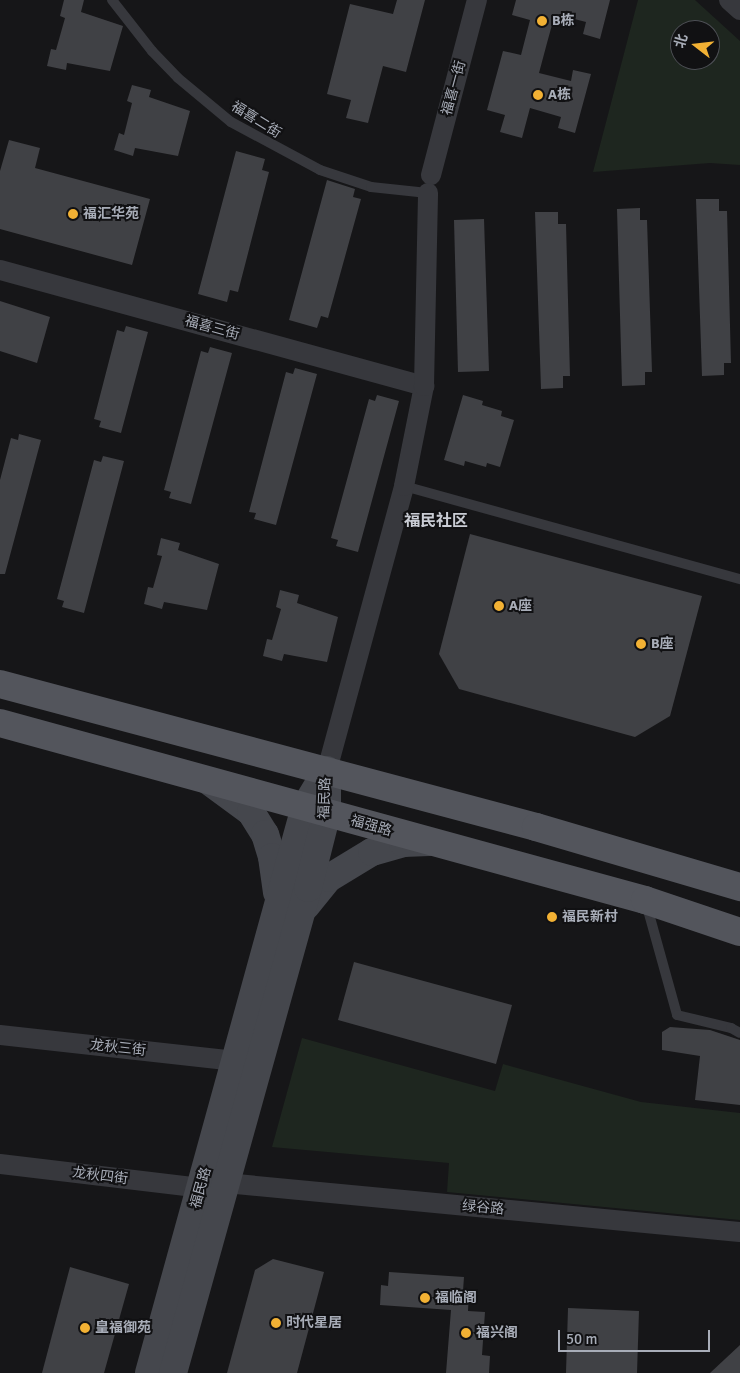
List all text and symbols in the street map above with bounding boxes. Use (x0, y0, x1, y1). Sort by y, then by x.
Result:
place label: B栋 (552, 13, 575, 29)
marker: B栋 (536, 15, 548, 27)
north arrow (670, 20, 720, 70)
text: 北 (671, 32, 691, 50)
street label: 福喜一街 (439, 59, 469, 117)
place label: A栋 (548, 87, 571, 103)
marker: A栋 (532, 89, 544, 101)
street label: 福喜二街 (228, 98, 284, 142)
place label: 福汇华苑 (83, 206, 139, 222)
marker: 福汇华苑 (67, 208, 79, 220)
street label: 福喜三街 (183, 313, 241, 343)
district label: 福民社区 (404, 511, 468, 531)
place label: A座 (509, 598, 532, 614)
marker: A座 (493, 600, 505, 612)
place label: B座 (651, 636, 674, 652)
marker: B座 (635, 638, 647, 650)
street label: 福民路 (316, 777, 334, 819)
street label: 福强路 (348, 812, 394, 840)
place label: 福民新村 (562, 909, 618, 925)
marker: 福民新村 (546, 911, 558, 923)
street label: 龙秋三街 (89, 1037, 147, 1059)
street label: 龙秋四街 (71, 1164, 129, 1188)
street label: 福民路 (187, 1165, 215, 1211)
street label: 绿谷路 (461, 1198, 505, 1218)
place label: 福临阁 (435, 1290, 477, 1306)
marker: 福临阁 (419, 1292, 431, 1304)
place label: 时代星居 (286, 1315, 342, 1331)
marker: 时代星居 (270, 1317, 282, 1329)
place label: 皇福御苑 (95, 1320, 151, 1336)
scale bar (560, 1320, 712, 1352)
marker: 皇福御苑 (79, 1322, 91, 1334)
place label: 福兴阁 (476, 1325, 518, 1341)
marker: 福兴阁 (460, 1327, 472, 1339)
text: 50 m (566, 1330, 597, 1348)

